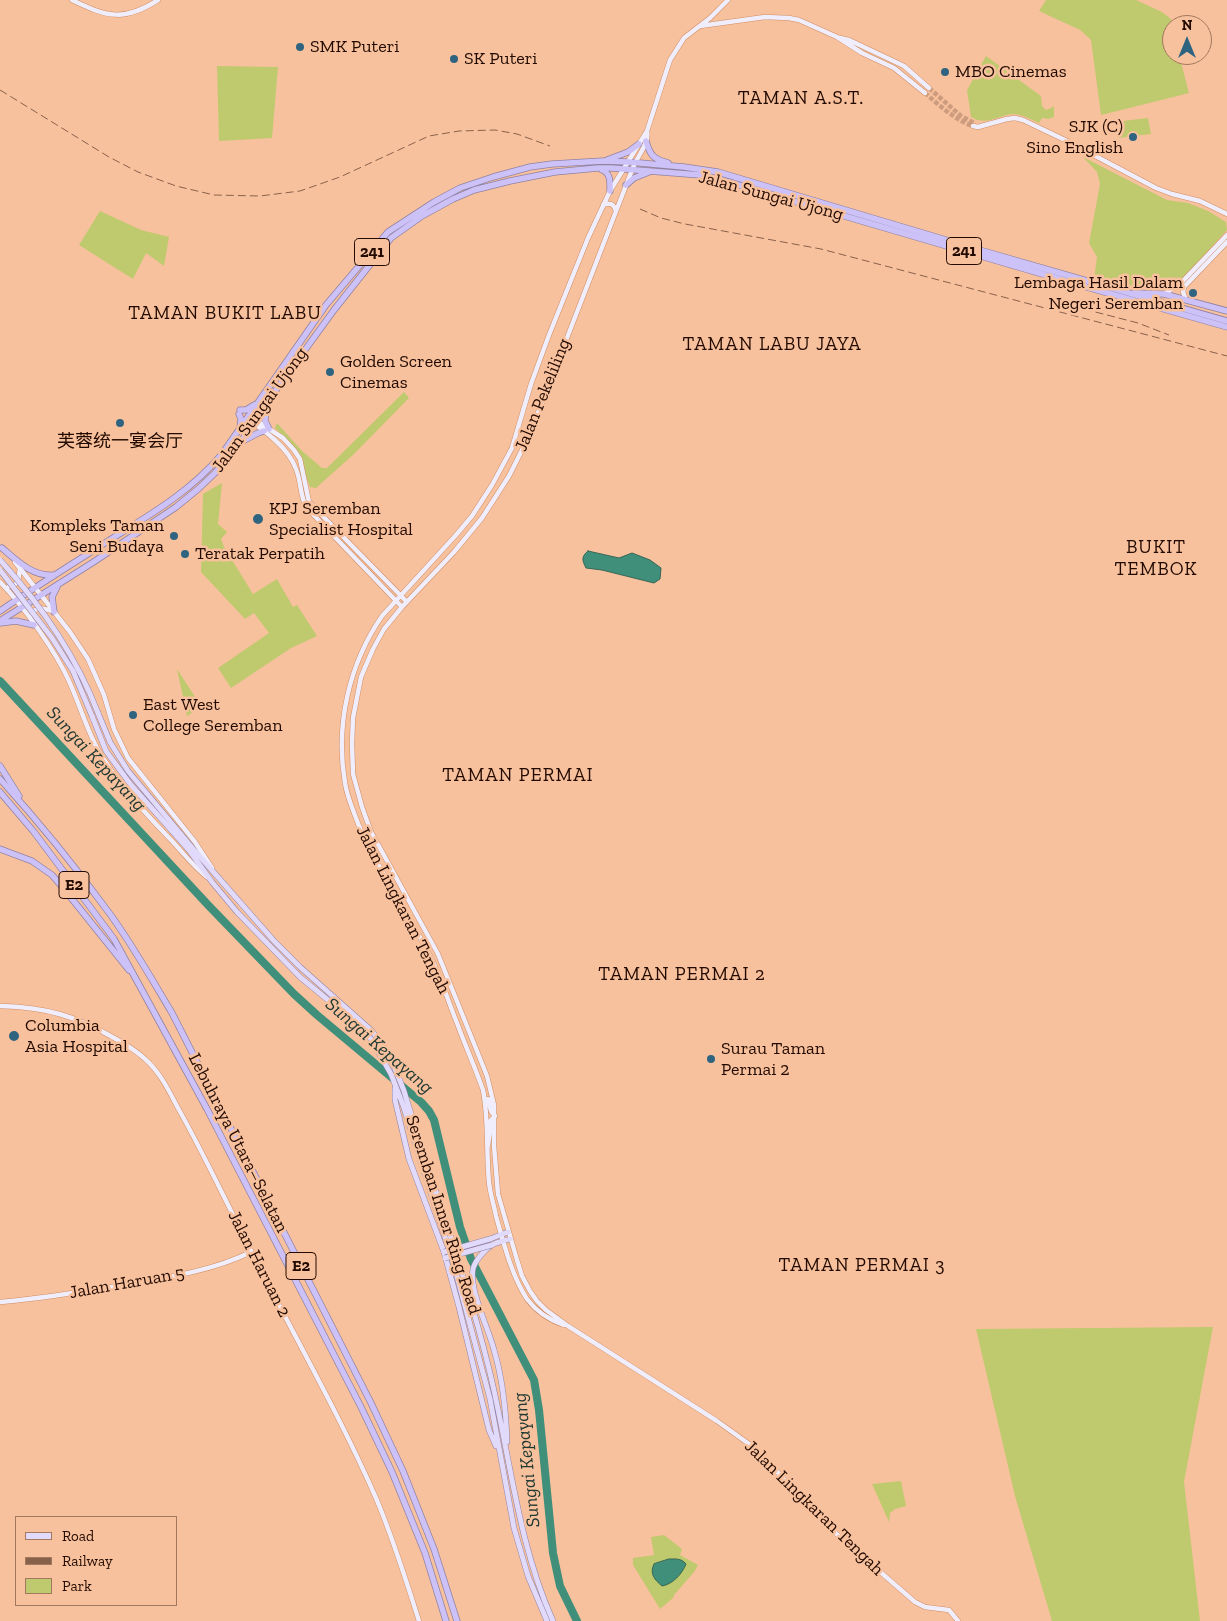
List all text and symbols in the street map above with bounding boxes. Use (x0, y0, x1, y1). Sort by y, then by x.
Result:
north arrow (1162, 15, 1212, 65)
text: N (1182, 17, 1192, 34)
place label: SMK Puteri (310, 36, 399, 58)
marker: SMK Puteri (294, 41, 306, 53)
place label: SK Puteri (464, 48, 537, 70)
marker: SK Puteri (448, 53, 460, 65)
place label: MBO Cinemas (955, 61, 1067, 83)
marker: MBO Cinemas (939, 66, 951, 78)
district label: TAMAN A.S.T. (736, 88, 866, 110)
place label: SJK (C) Sino English (1026, 116, 1123, 158)
marker: SJK (C) Sino English (1127, 131, 1139, 143)
street label: Jalan Sungai Ujong (696, 166, 846, 226)
road number: 241 (354, 238, 390, 266)
road number: 241 (946, 238, 982, 264)
place label: Lembaga Hasil Dalam Negeri Seremban (1014, 272, 1183, 314)
marker: Lembaga Hasil Dalam Negeri Seremban (1187, 287, 1199, 299)
district label: TAMAN BUKIT LABU (126, 303, 324, 325)
district label: TAMAN LABU JAYA (681, 334, 863, 356)
street label: Jalan Pekeliling (511, 335, 575, 455)
street label: Jalan Sungai Ujong (208, 344, 312, 476)
place label: Golden Screen Cinemas (340, 351, 452, 394)
marker: Golden Screen Cinemas (324, 366, 336, 378)
marker: 芙蓉统一宴会厅 (114, 417, 126, 429)
place label: 芙蓉统一宴会厅 (57, 431, 183, 453)
place label: KPJ Seremban Specialist Hospital (269, 498, 413, 540)
marker: KPJ Seremban Specialist Hospital (251, 512, 265, 526)
place label: Kompleks Taman Seni Budaya (30, 515, 164, 558)
marker: Kompleks Taman Seni Budaya (168, 530, 180, 542)
district label: BUKIT TEMBOK (1114, 537, 1198, 581)
place label: Teratak Perpatih (195, 543, 325, 565)
marker: Teratak Perpatih (179, 548, 191, 560)
place label: East West College Seremban (143, 694, 283, 736)
water label: Sungai Kepayang (41, 702, 151, 816)
marker: East West College Seremban (127, 709, 139, 721)
district label: TAMAN PERMAI (441, 765, 595, 787)
street label: Jalan Lingkaran Tengah (351, 822, 455, 998)
road number: E2 (59, 872, 89, 898)
district label: TAMAN PERMAI 2 (597, 964, 767, 986)
water label: Sungai Kepayang (320, 993, 438, 1099)
place label: Columbia Asia Hospital (25, 1015, 128, 1058)
marker: Columbia Asia Hospital (7, 1029, 21, 1043)
place label: Surau Taman Permai 2 (721, 1038, 825, 1080)
street label: Lebuhraya Utara–Selatan (183, 1050, 293, 1236)
marker: Surau Taman Permai 2 (705, 1053, 717, 1065)
street label: Seremban Inner Ring Road (401, 1113, 485, 1317)
street label: Jalan Haruan 2 (223, 1207, 295, 1321)
road number: E2 (286, 1252, 316, 1280)
district label: TAMAN PERMAI 3 (777, 1255, 947, 1277)
street label: Jalan Haruan 5 (68, 1262, 186, 1304)
water label: Sungai Kepayang (509, 1391, 545, 1529)
street label: Jalan Lingkaran Tengah (740, 1436, 888, 1580)
legend (15, 1516, 178, 1606)
text: Road (62, 1527, 94, 1545)
text: Railway (62, 1552, 113, 1570)
text: Park (62, 1577, 92, 1595)

